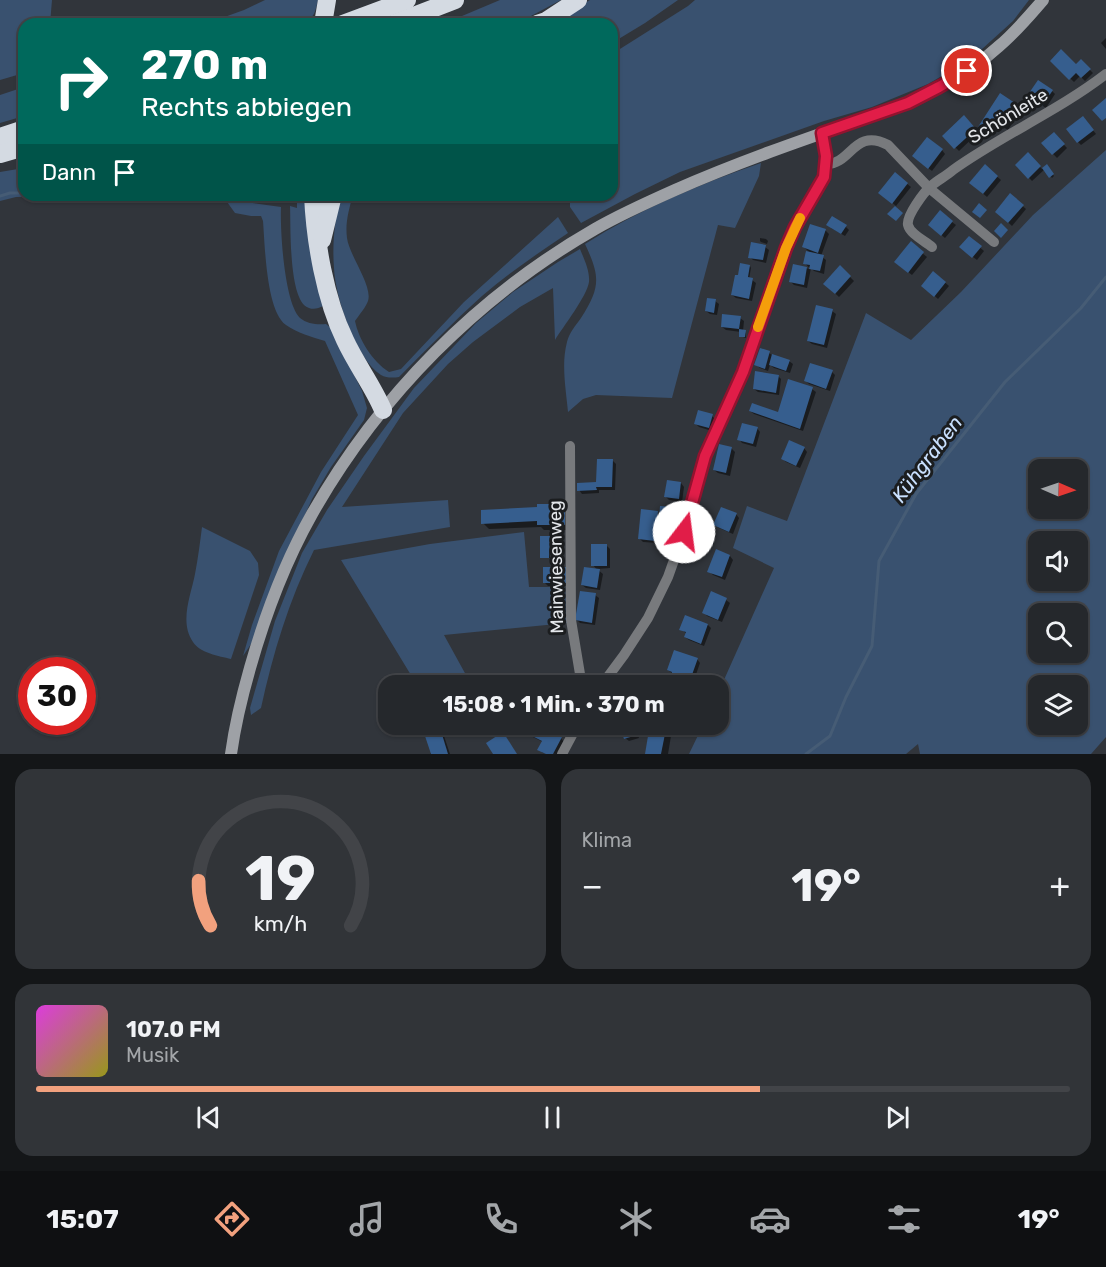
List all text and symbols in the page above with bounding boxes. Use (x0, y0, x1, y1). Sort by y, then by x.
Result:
text: 270 m (141, 40, 268, 90)
icon: right (42, 42, 120, 120)
pin (941, 45, 992, 96)
icon: arrive (950, 54, 983, 87)
street label: Schönleite (964, 84, 1052, 148)
text: Rechts abbiegen (141, 91, 352, 123)
icon: arrive (108, 156, 141, 189)
text: Dann (42, 159, 96, 186)
water label: Kühgraben (887, 411, 967, 507)
north arrow (1028, 459, 1088, 519)
map controls (1028, 459, 1088, 735)
street label: Mainwiesenweg (544, 500, 568, 634)
position arrow (652, 500, 716, 564)
button: sound (1028, 531, 1088, 591)
button: search (1028, 603, 1088, 663)
speed limit sign: 30 (18, 657, 96, 735)
button: layers (1028, 675, 1088, 735)
text: 15:08 · 1 Min. · 370 m (442, 691, 665, 718)
text: Klima (582, 828, 632, 852)
text: 19 (245, 842, 316, 916)
text: 19° (791, 859, 861, 912)
text: − (582, 866, 603, 905)
text: + (1049, 866, 1070, 905)
text: km/h (253, 911, 307, 936)
text: 107.0 FM (126, 1016, 221, 1043)
text: Musik (126, 1043, 179, 1067)
icon: previous (192, 1101, 225, 1134)
icon: pause (536, 1101, 569, 1134)
icon: next (881, 1101, 914, 1134)
icon: directions (211, 1198, 253, 1240)
icon: music (346, 1198, 388, 1240)
icon: phone (480, 1198, 522, 1240)
icon: climate (615, 1198, 657, 1240)
icon: car (749, 1198, 791, 1240)
icon: filters (883, 1198, 925, 1240)
text: 15:07 (46, 1203, 119, 1235)
text: 19° (1018, 1203, 1060, 1235)

